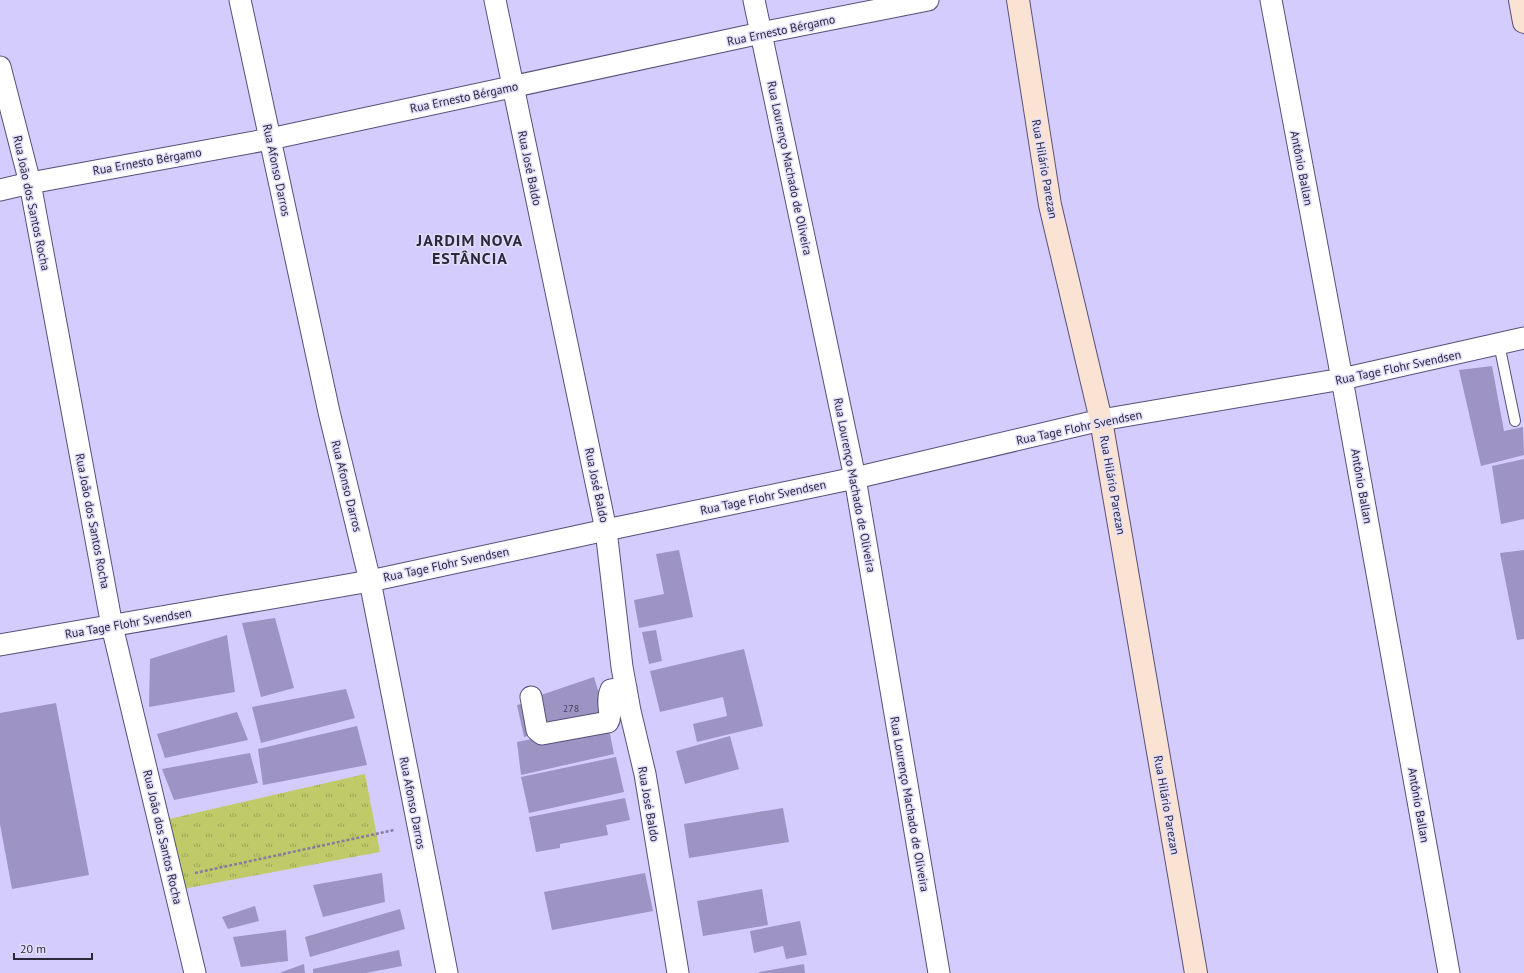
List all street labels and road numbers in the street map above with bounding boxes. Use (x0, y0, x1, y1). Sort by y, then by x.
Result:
street label: Rua Ernesto Bérgamo (726, 11, 836, 49)
street label: Rua Ernesto Bérgamo (409, 78, 519, 116)
street label: Rua Lourenço Machado de Oliveira (764, 80, 816, 257)
street label: Rua Hilário Parezan (1029, 118, 1061, 220)
street label: Rua Afonso Darros (260, 122, 294, 218)
street label: Rua José Baldo (515, 129, 545, 207)
street label: Antônio Ballan (1287, 129, 1317, 207)
street label: Rua João dos Santos Rocha (10, 134, 54, 272)
street label: Rua Ernesto Bérgamo (91, 144, 203, 178)
street label: Rua Tage Flohr Svendsen (1334, 346, 1462, 388)
street label: Rua Lourenço Machado de Oliveira (831, 396, 879, 574)
street label: Rua Tage Flohr Svendsen (1015, 406, 1143, 448)
street label: Rua Hilário Parezan (1097, 434, 1129, 536)
street label: Rua Afonso Darros (328, 439, 366, 533)
street label: Rua José Baldo (582, 446, 612, 524)
street label: Antônio Ballan (1348, 447, 1376, 525)
street label: Rua João dos Santos Rocha (72, 452, 114, 590)
street label: Rua Tage Flohr Svendsen (699, 476, 827, 518)
street label: Rua Tage Flohr Svendsen (382, 543, 510, 585)
street label: Rua Tage Flohr Svendsen (64, 604, 192, 642)
street label: Rua Lourenço Machado de Oliveira (887, 715, 933, 893)
street label: Rua Hilário Parezan (1151, 754, 1183, 856)
street label: Rua Afonso Darros (397, 755, 429, 851)
street label: Rua José Baldo (635, 765, 663, 843)
street label: Antônio Ballan (1405, 766, 1433, 844)
street label: Rua João dos Santos Rocha (140, 768, 186, 906)

